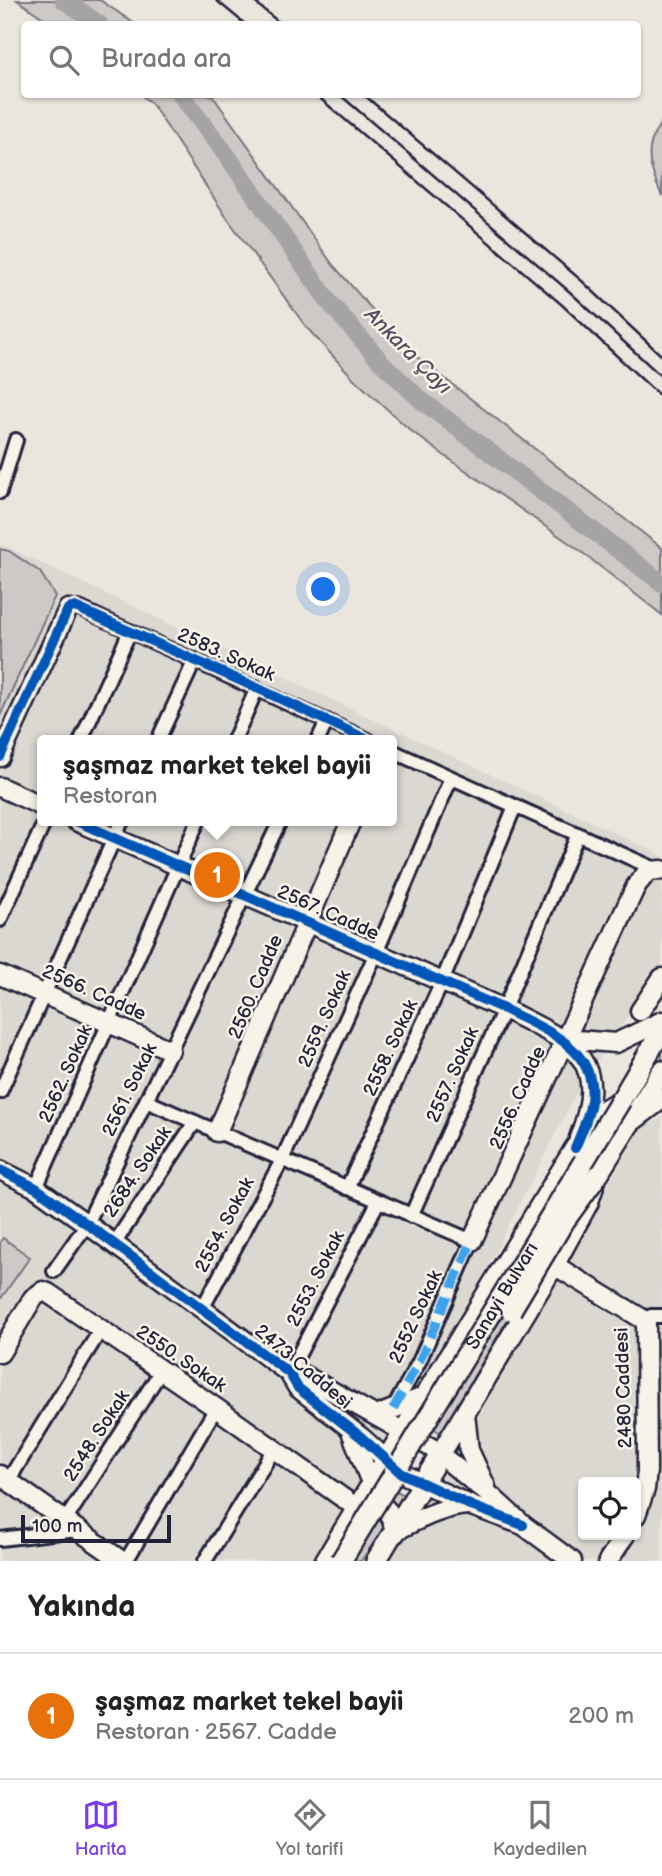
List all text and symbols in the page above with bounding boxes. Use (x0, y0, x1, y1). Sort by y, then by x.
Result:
search box (21, 21, 641, 98)
icon: search (45, 41, 83, 79)
text: Burada ara (101, 44, 232, 75)
water label: Ankara Çayı (359, 302, 457, 400)
your location (306, 572, 340, 606)
street label: 2583. Sokak (174, 623, 279, 687)
popup (37, 735, 397, 826)
text: şaşmaz market tekel bayii (63, 751, 371, 782)
text: Restoran (63, 782, 157, 810)
pin: 1 (194, 849, 240, 901)
street label: 2567. Cadde (273, 880, 383, 946)
street label: 2560. Cadde (224, 931, 288, 1043)
street label: 2566. Cadde (38, 960, 150, 1026)
street label: 2559. Sokak (293, 966, 357, 1071)
street label: 2558. Sokak (359, 995, 424, 1100)
street label: 2562. Sokak (34, 1021, 98, 1127)
street label: 2557. Sokak (422, 1023, 485, 1126)
street label: 2561. Sokak (98, 1039, 163, 1140)
street label: 2556. Cadde (485, 1043, 551, 1153)
street label: 2684. Sokak (99, 1121, 177, 1222)
street label: 2554. Sokak (190, 1173, 260, 1276)
street label: 2553. Sokak (282, 1227, 350, 1331)
street label: Sanayi Bulvarı (461, 1238, 543, 1354)
street label: 2552 Sokak (384, 1266, 448, 1367)
street label: 2550. Sokak (131, 1320, 231, 1398)
street label: 2473 Caddesi (250, 1320, 356, 1414)
street label: 2480 Caddesi (610, 1327, 638, 1449)
street label: 2548. Sokak (59, 1385, 135, 1486)
map controls (578, 1477, 641, 1540)
button: locate (578, 1477, 641, 1540)
scale bar (21, 1512, 172, 1544)
text: 100 m (32, 1515, 83, 1538)
text: Yakında (28, 1589, 135, 1625)
text: şaşmaz market tekel bayii (95, 1687, 403, 1718)
text: 1 (46, 1702, 56, 1730)
text: 200 m (568, 1702, 634, 1730)
text: Restoran · 2567. Cadde (95, 1718, 337, 1746)
tab: Harita (75, 1796, 127, 1861)
tab: Yol tarifi (276, 1796, 343, 1861)
tab: Kaydedilen (493, 1796, 587, 1861)

